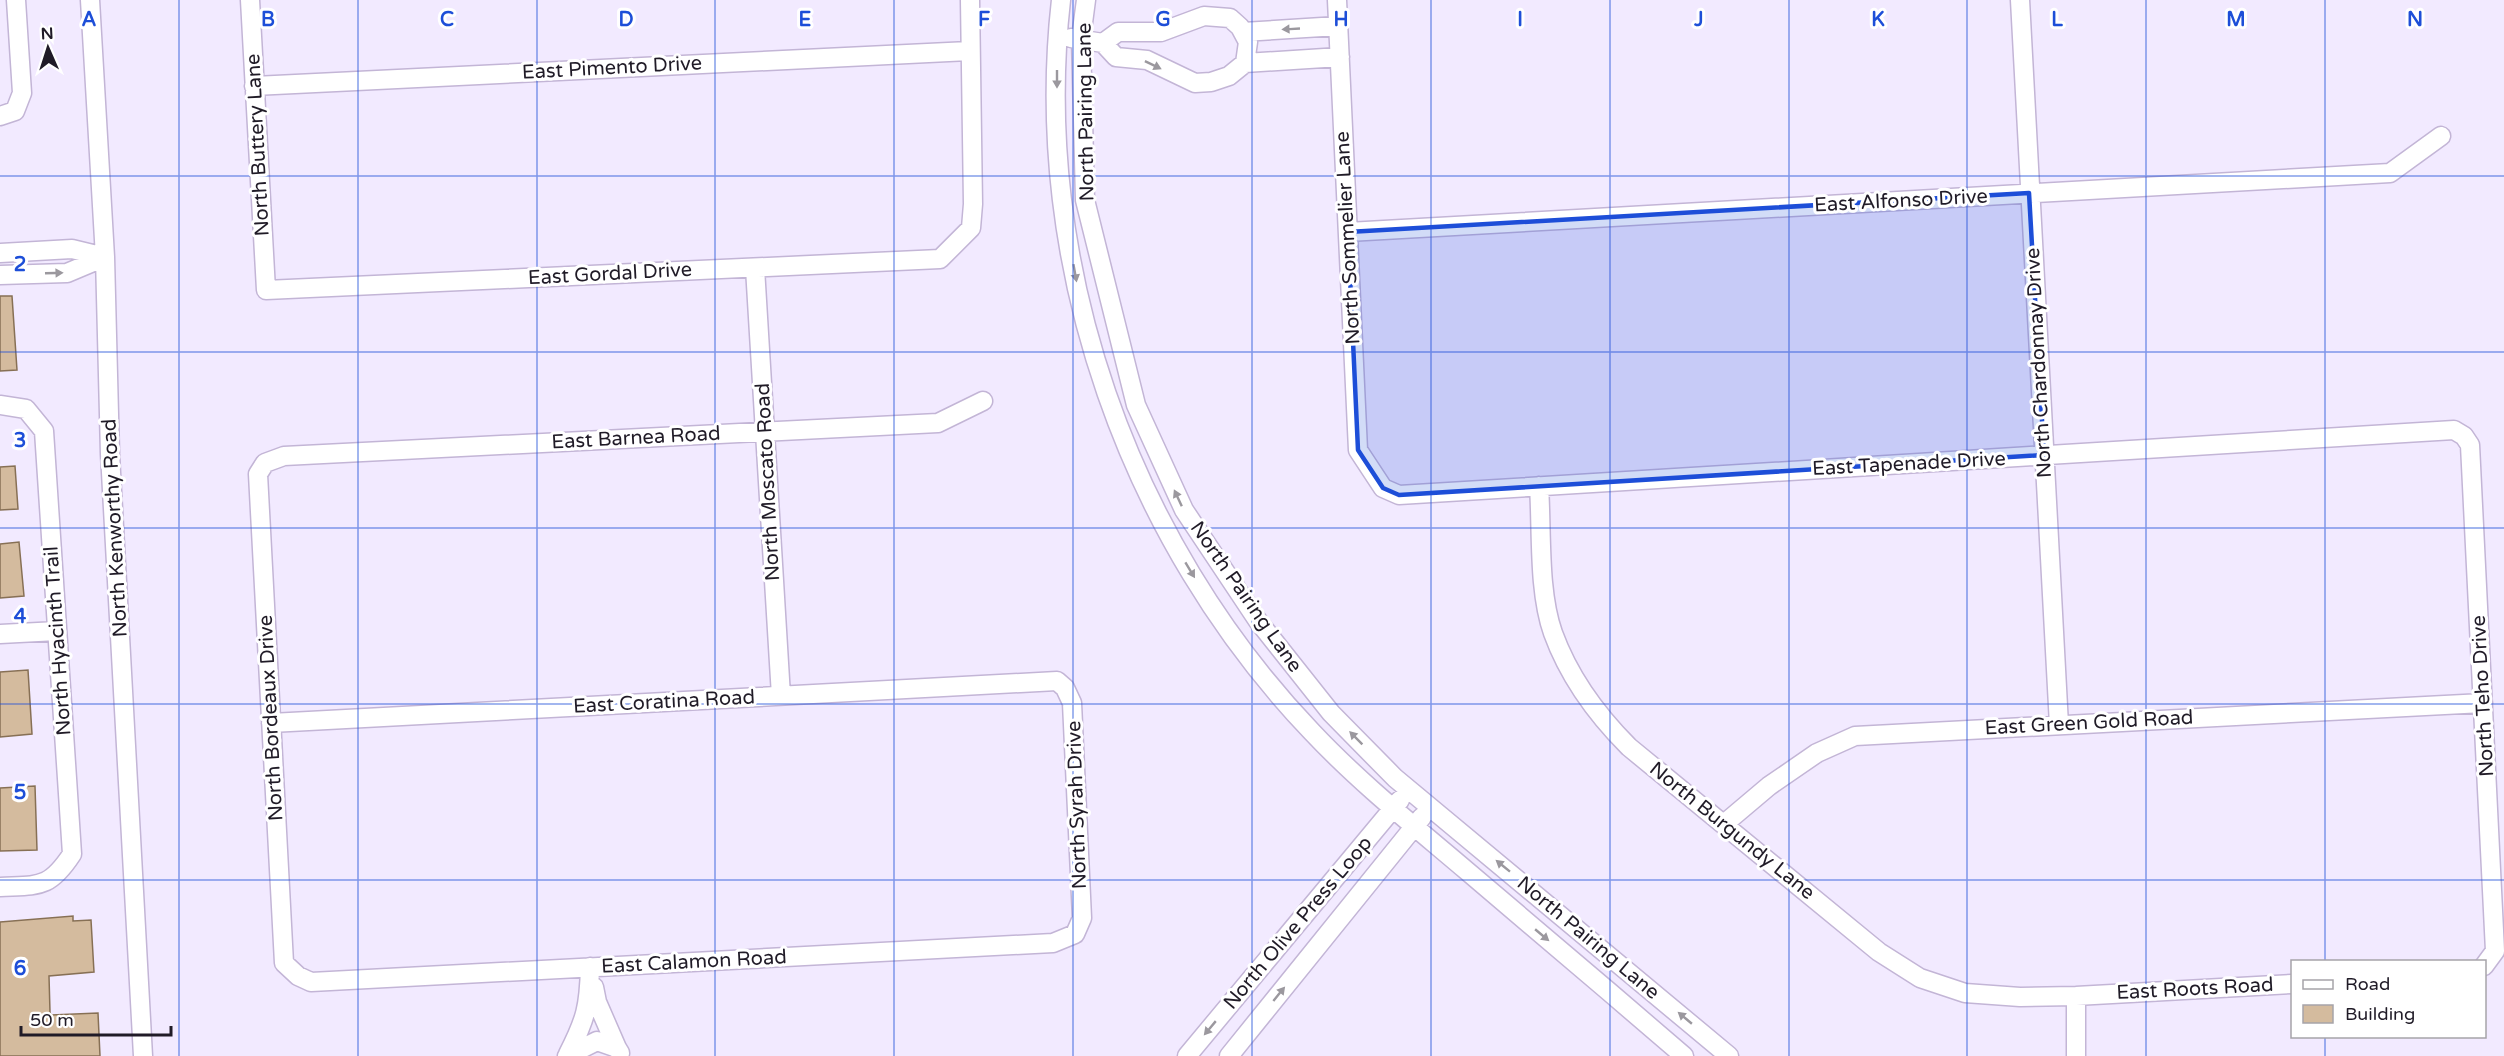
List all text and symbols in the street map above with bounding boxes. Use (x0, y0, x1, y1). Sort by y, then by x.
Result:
text: A (82, 8, 97, 32)
text: B (261, 8, 275, 32)
text: C (440, 8, 454, 32)
text: D (618, 8, 634, 32)
text: E (799, 8, 812, 32)
text: F (978, 8, 990, 32)
text: G (1155, 8, 1171, 32)
text: H (1333, 8, 1349, 32)
text: I (1517, 8, 1523, 32)
text: J (1693, 8, 1704, 32)
text: K (1871, 8, 1885, 32)
text: L (2051, 8, 2063, 32)
text: M (2226, 8, 2246, 32)
text: N (2407, 8, 2423, 32)
north arrow (18, 18, 78, 78)
street label: North Pairing Lane (1072, 22, 1100, 202)
text: N (40, 24, 54, 44)
one-way arrow (1281, 24, 1300, 34)
street label: East Pimento Drive (521, 51, 703, 85)
street label: North Buttery Lane (241, 53, 275, 237)
one-way arrow (1145, 60, 1162, 69)
one-way arrow (1052, 70, 1062, 89)
street label: North Sommelier Lane (1330, 131, 1366, 345)
street label: East Alfonso Drive (1814, 184, 1988, 218)
street label: North Chardonnay Drive (2021, 247, 2057, 479)
text: 2 (14, 253, 26, 277)
street label: East Gordal Drive (527, 258, 693, 290)
one-way arrow (1071, 264, 1080, 283)
one-way arrow (45, 268, 64, 278)
street label: North Moscato Road (751, 382, 785, 582)
street label: North Kenworthy Road (97, 418, 133, 638)
street label: East Barnea Road (551, 422, 721, 454)
text: 3 (14, 429, 26, 453)
street label: East Tapenade Drive (1812, 447, 2006, 481)
one-way arrow (1174, 489, 1183, 506)
street label: North Pairing Lane (1185, 517, 1307, 677)
street label: North Hyacinth Trail (39, 545, 77, 737)
one-way arrow (1185, 562, 1196, 578)
text: 4 (14, 605, 27, 629)
street label: North Bordeaux Drive (254, 614, 288, 822)
street label: North Teho Drive (2467, 615, 2499, 777)
street label: East Coratina Road (572, 685, 756, 719)
street label: East Green Gold Road (1984, 706, 2194, 740)
street label: North Syrah Drive (1062, 720, 1092, 890)
one-way arrow (1349, 731, 1363, 746)
street label: North Burgundy Lane (1645, 757, 1819, 905)
text: 5 (14, 781, 26, 805)
street label: North Olive Press Loop (1219, 832, 1377, 1014)
one-way arrow (1495, 860, 1511, 873)
street label: North Pairing Lane (1512, 871, 1664, 1005)
one-way arrow (1534, 928, 1550, 941)
street label: East Calamon Road (601, 945, 787, 979)
text: 6 (14, 957, 26, 981)
legend (2291, 960, 2486, 1038)
street label: East Roots Road (2116, 973, 2274, 1005)
text: Road (2345, 973, 2390, 995)
one-way arrow (1272, 986, 1285, 1002)
scale bar (21, 999, 171, 1037)
text: Building (2345, 1003, 2415, 1025)
text: 50 m (30, 1009, 74, 1031)
one-way arrow (1678, 1012, 1693, 1025)
one-way arrow (1204, 1020, 1217, 1035)

